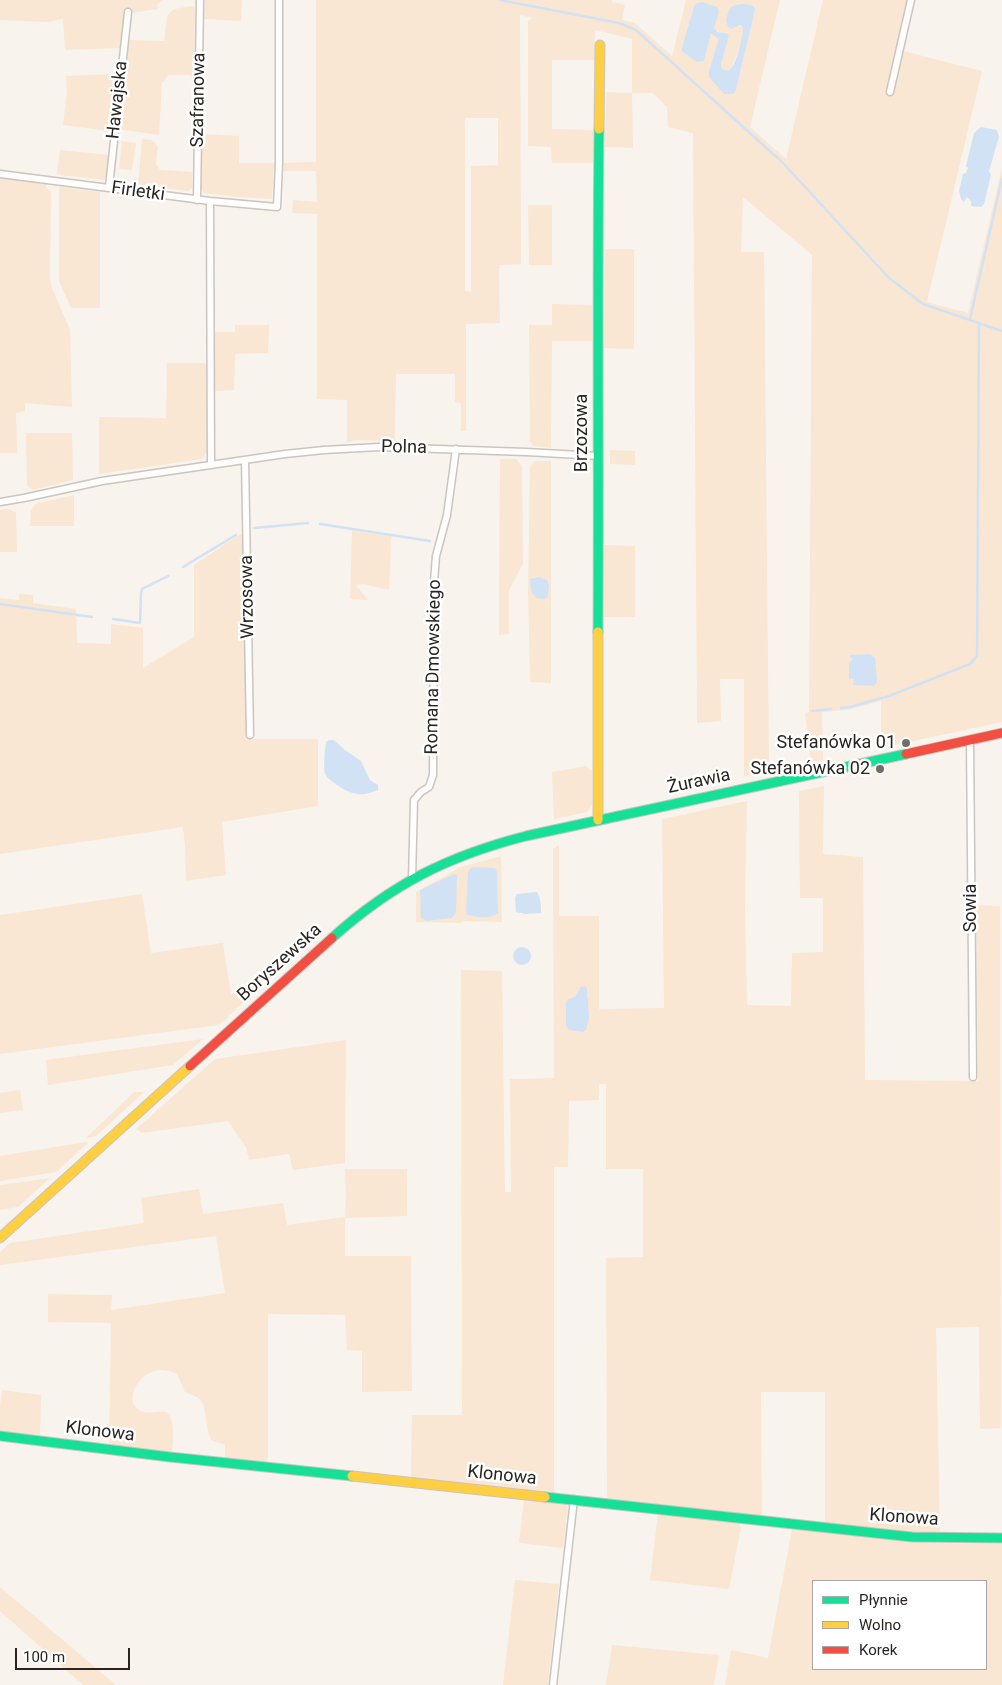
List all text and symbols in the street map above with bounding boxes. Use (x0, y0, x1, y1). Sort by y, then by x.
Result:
street label: Szafranowa (187, 52, 211, 148)
street label: Hawajska (103, 60, 133, 140)
street label: Firletki (110, 178, 166, 206)
street label: Brzozowa (571, 394, 593, 472)
street label: Polna (381, 437, 427, 459)
street label: Wrzosowa (236, 555, 260, 639)
street label: Romana Dmowskiego (422, 579, 446, 755)
place label: Stefanówka 01 (776, 732, 896, 754)
marker: Stefanówka 01 (900, 737, 912, 749)
place label: Stefanówka 02 (750, 758, 870, 780)
marker: Stefanówka 02 (874, 763, 886, 775)
street label: Żurawia (666, 765, 732, 799)
street label: Sowia (960, 884, 982, 932)
street label: Boryszewska (234, 920, 326, 1006)
street label: Klonowa (64, 1417, 136, 1447)
street label: Klonowa (466, 1462, 538, 1490)
street label: Klonowa (869, 1505, 939, 1531)
legend (812, 1580, 987, 1670)
text: Płynnie (859, 1591, 908, 1609)
text: Wolno (859, 1616, 901, 1634)
scale bar (18, 1638, 132, 1670)
text: Korek (859, 1641, 897, 1659)
text: 100 m (23, 1648, 65, 1666)

